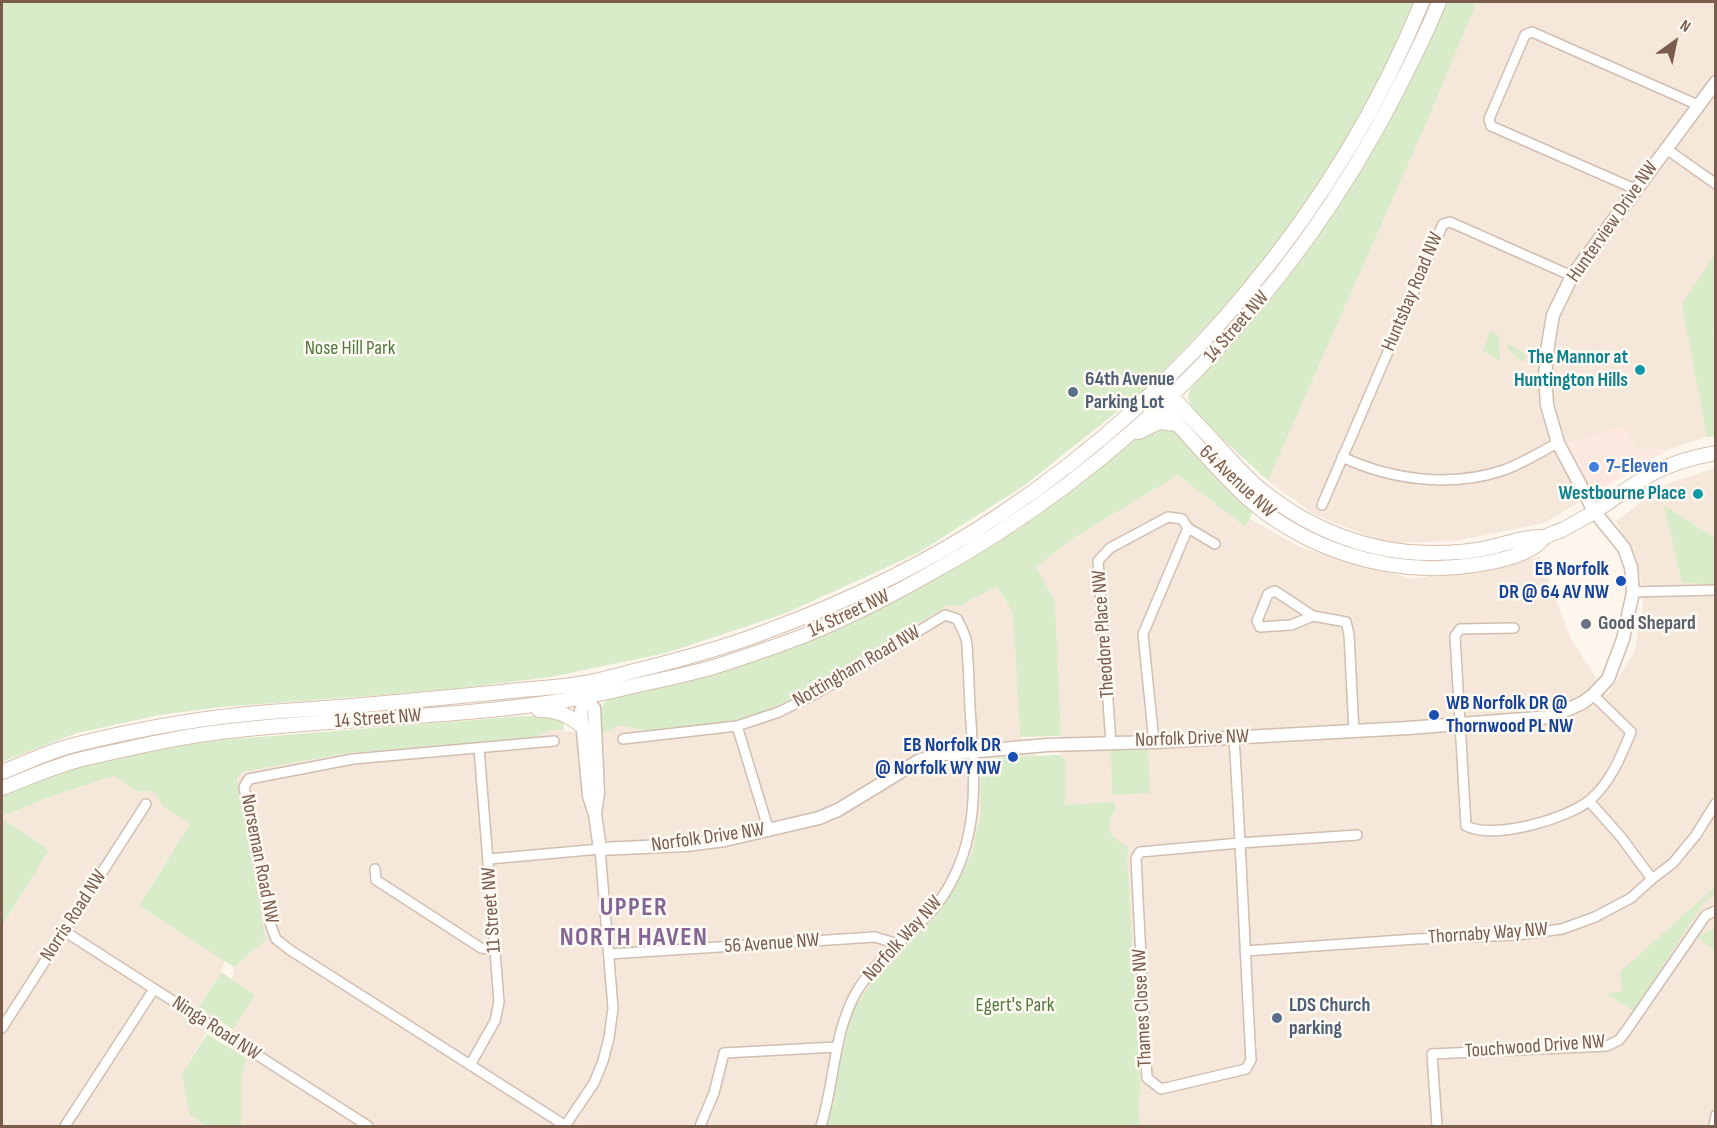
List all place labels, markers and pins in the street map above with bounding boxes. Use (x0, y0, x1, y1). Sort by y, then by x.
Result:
place label: The Mannor at Huntington Hills (1514, 346, 1628, 393)
marker: The Mannor at Huntington Hills (1633, 363, 1647, 377)
place label: 64th Avenue Parking Lot (1085, 368, 1175, 415)
marker: 64th Avenue Parking Lot (1066, 385, 1080, 399)
place label: 7-Eleven (1606, 455, 1668, 479)
marker: 7-Eleven (1587, 460, 1601, 474)
place label: Westbourne Place (1559, 482, 1686, 506)
marker: Westbourne Place (1691, 487, 1705, 501)
place label: EB Norfolk DR @ 64 AV NW (1499, 558, 1609, 605)
marker: EB Norfolk DR @ 64 AV NW (1614, 574, 1628, 588)
place label: Good Shepard (1598, 612, 1696, 636)
marker: Good Shepard (1579, 617, 1593, 631)
place label: WB Norfolk DR @ Thornwood PL NW (1446, 692, 1573, 739)
marker: WB Norfolk DR @ Thornwood PL NW (1427, 708, 1441, 722)
place label: EB Norfolk DR @ Norfolk WY NW (875, 734, 1001, 781)
marker: EB Norfolk DR @ Norfolk WY NW (1006, 750, 1020, 764)
place label: LDS Church parking (1289, 994, 1370, 1041)
marker: LDS Church parking (1270, 1011, 1284, 1025)

